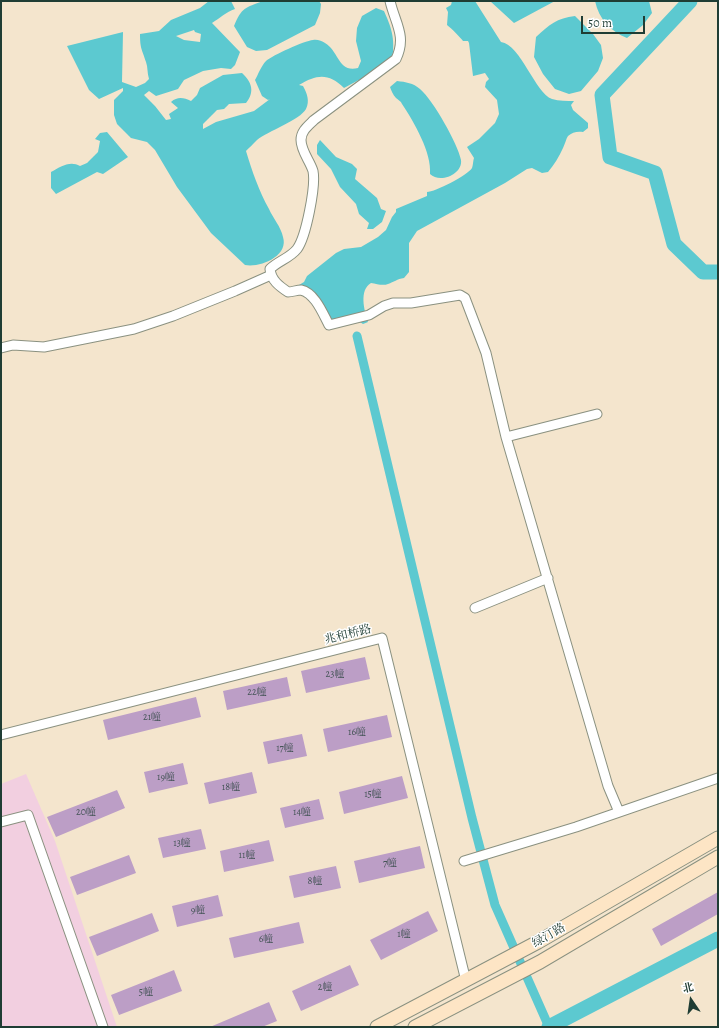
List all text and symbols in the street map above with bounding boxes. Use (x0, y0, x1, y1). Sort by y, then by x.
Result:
scale bar (583, 8, 647, 34)
text: 50 m (588, 15, 612, 31)
street label: 兆和桥路 (323, 622, 373, 648)
house number: 23幢 (326, 669, 344, 681)
house number: 22幢 (247, 687, 267, 699)
house number: 21幢 (143, 712, 161, 724)
house number: 16幢 (348, 727, 366, 739)
house number: 17幢 (276, 743, 294, 755)
house number: 19幢 (157, 772, 175, 784)
house number: 18幢 (222, 782, 240, 794)
house number: 15幢 (364, 789, 382, 801)
house number: 20幢 (76, 807, 96, 819)
house number: 14幢 (293, 807, 311, 819)
house number: 13幢 (173, 838, 191, 850)
house number: 11幢 (239, 850, 255, 862)
house number: 7幢 (383, 858, 397, 870)
house number: 8幢 (308, 876, 322, 888)
house number: 9幢 (191, 905, 205, 917)
street label: 绿汀路 (530, 921, 568, 951)
house number: 1幢 (397, 929, 411, 941)
house number: 6幢 (259, 934, 273, 946)
text: 北 (681, 979, 695, 996)
north arrow (671, 980, 711, 1020)
house number: 2幢 (318, 982, 332, 994)
house number: 5幢 (139, 987, 153, 999)

